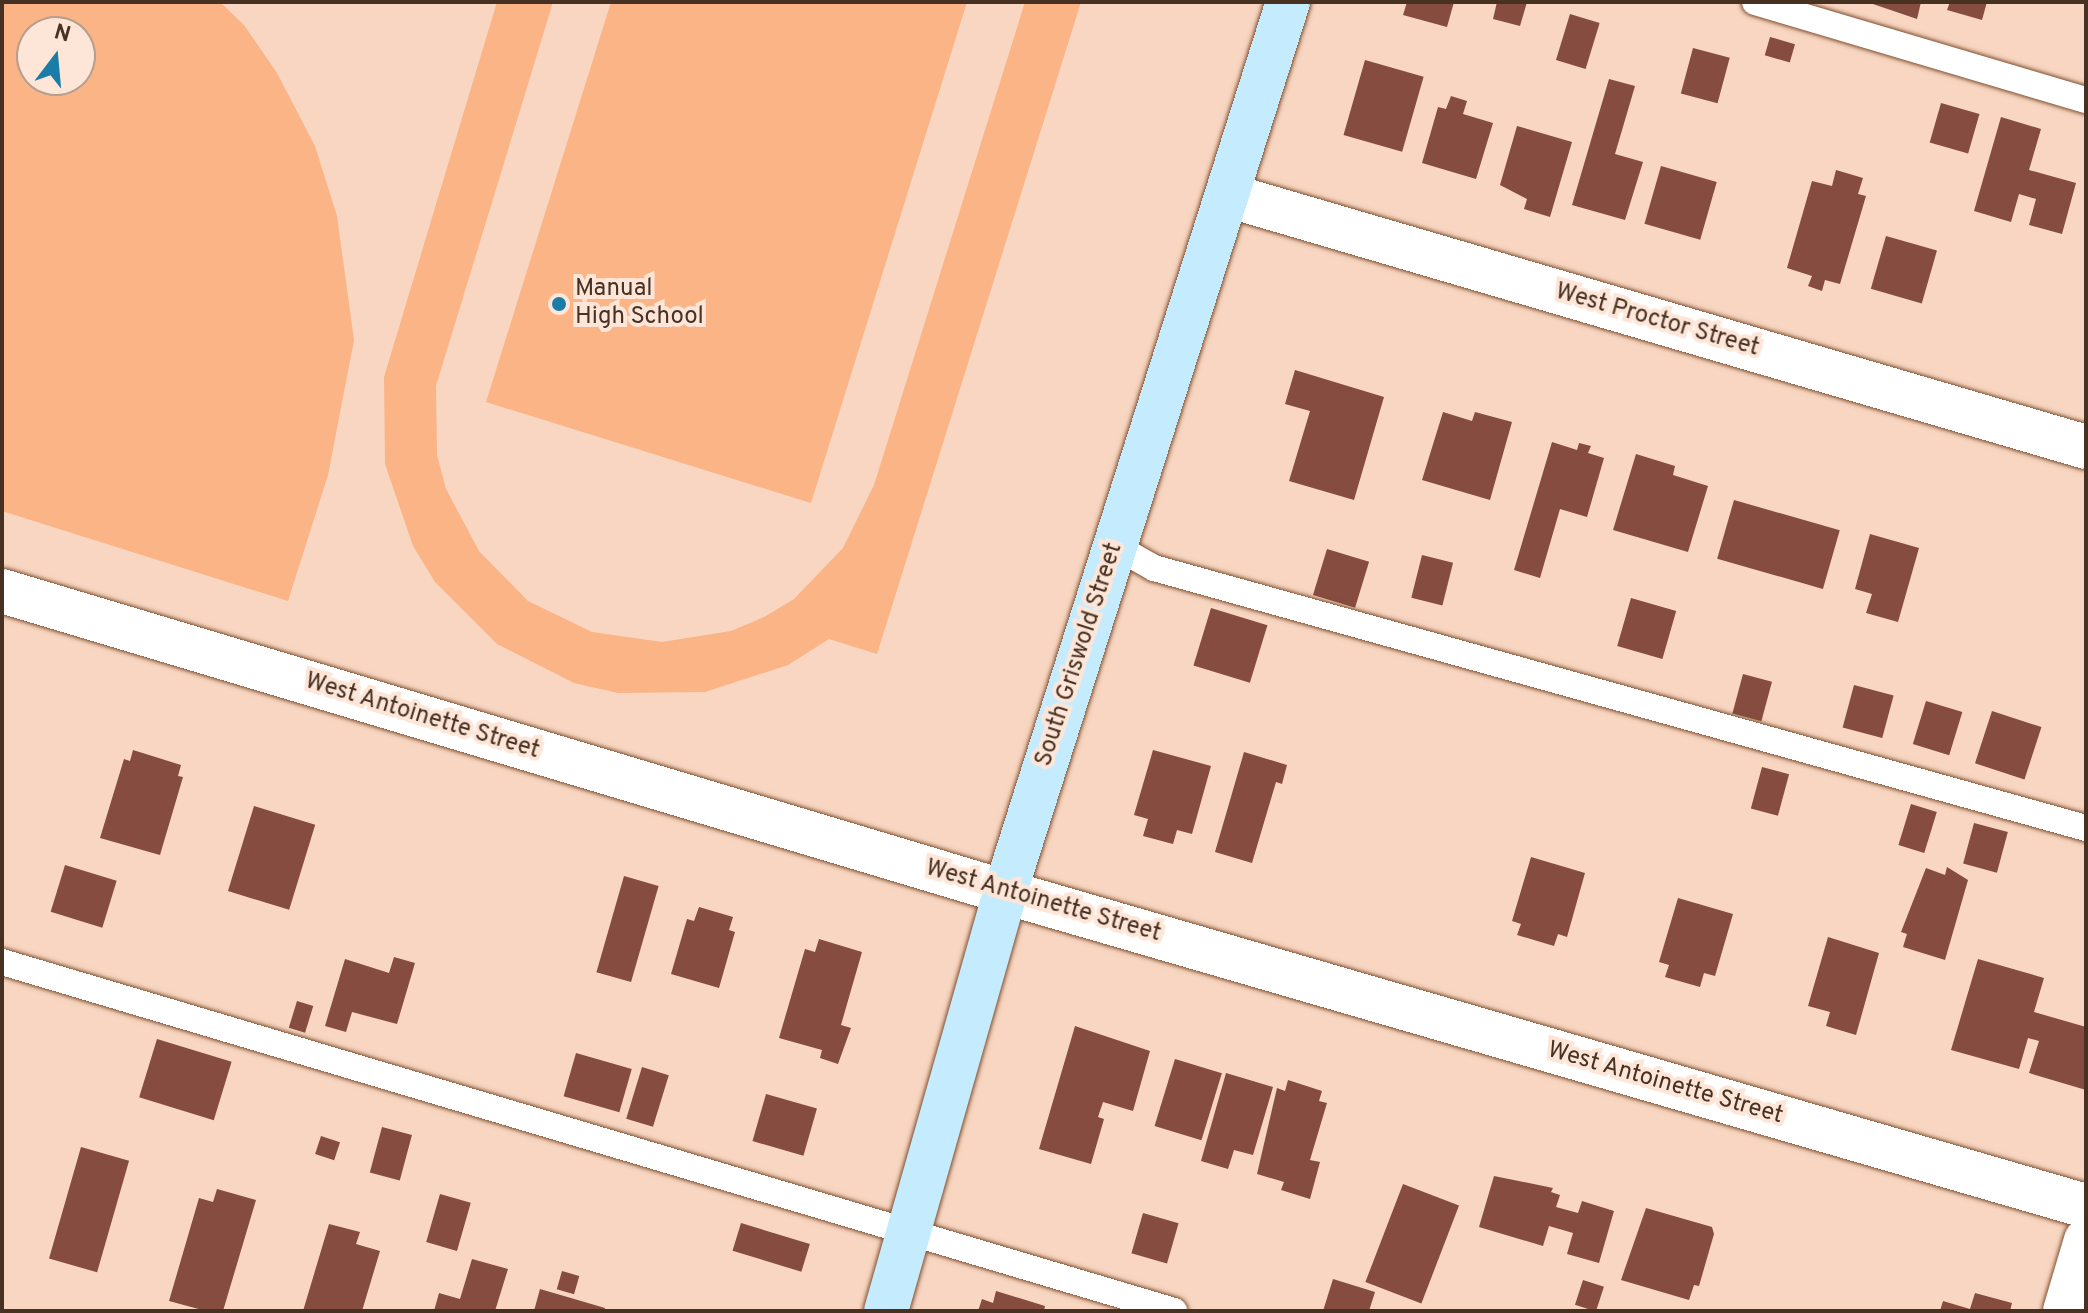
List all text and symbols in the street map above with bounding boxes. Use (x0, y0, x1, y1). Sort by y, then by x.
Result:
north arrow (16, 16, 96, 96)
text: N (51, 19, 74, 50)
place label: Manual High School (575, 276, 704, 332)
street label: West Proctor Street (1552, 278, 1762, 364)
marker: Manual High School (550, 295, 568, 313)
street label: South Griswold Street (1030, 540, 1130, 770)
street label: West Antoinette Street (301, 667, 543, 767)
street label: West Antoinette Street (921, 854, 1165, 950)
street label: West Antoinette Street (1543, 1036, 1787, 1132)

